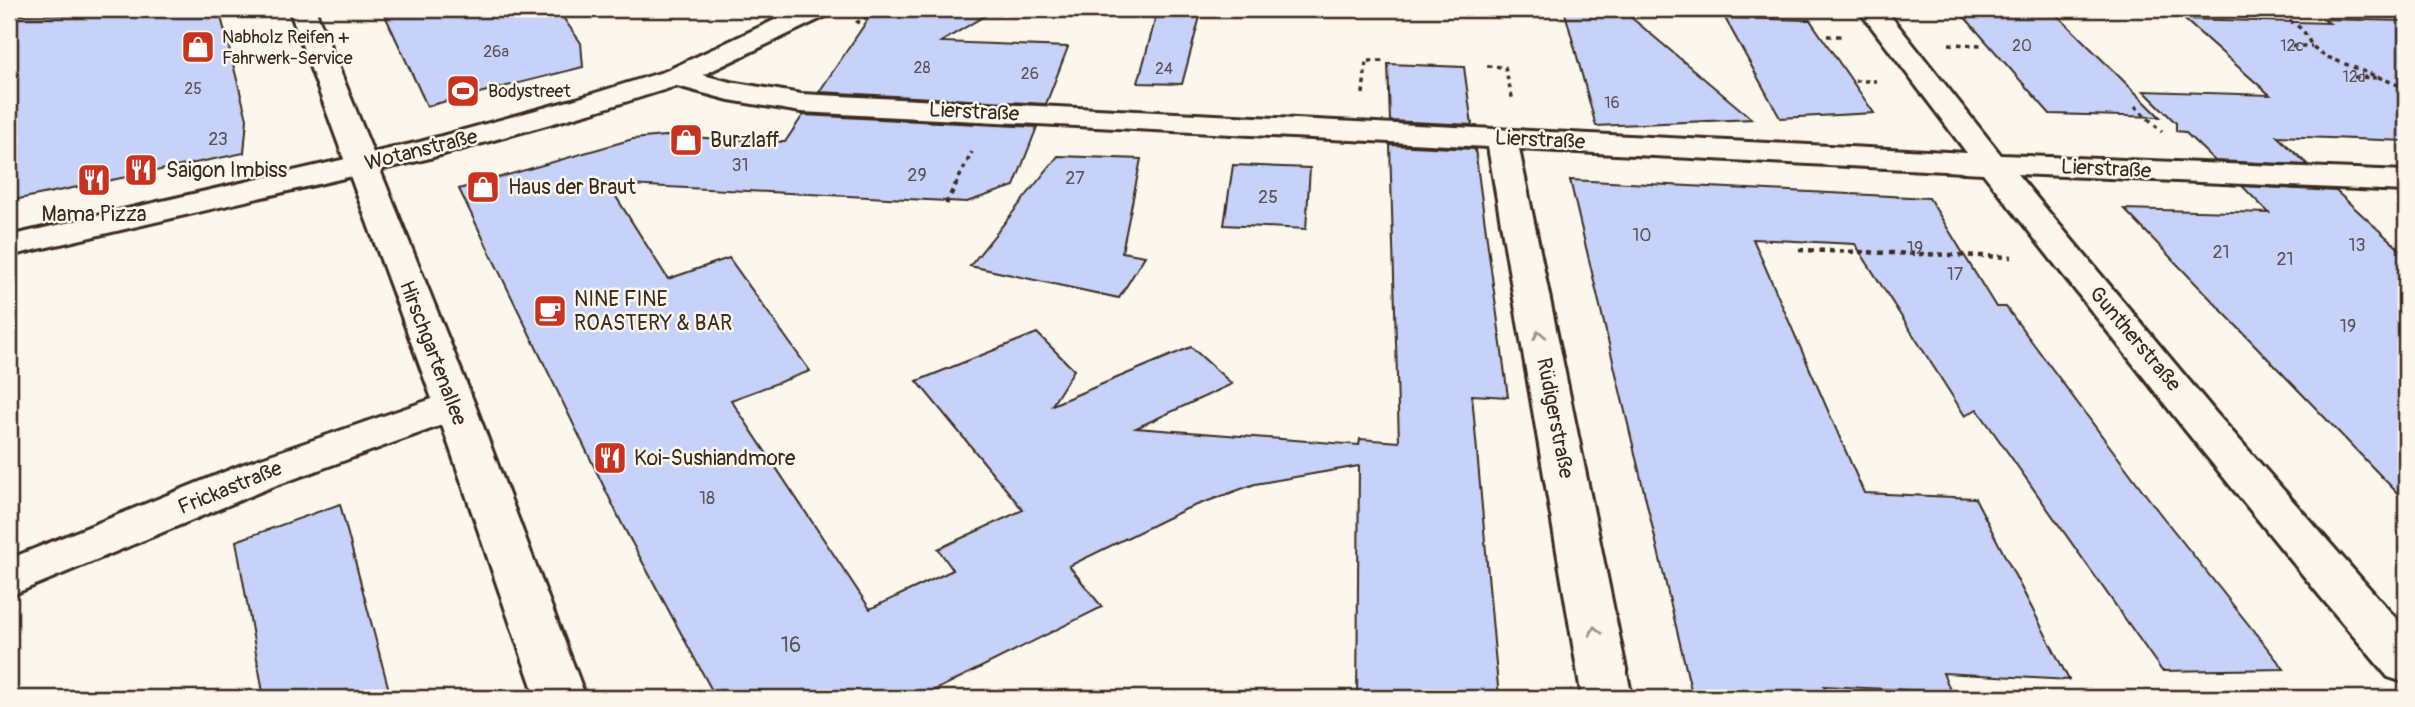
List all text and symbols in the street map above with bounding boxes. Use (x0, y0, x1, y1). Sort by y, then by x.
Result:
place label: Nabholz Reifen + Fahrwerk-Service (222, 26, 353, 70)
shop icon: Nabholz Reifen + Fahrwerk-Service (179, 28, 217, 66)
house number: 20 (2012, 36, 2032, 56)
house number: 12c (2280, 36, 2304, 56)
house number: 26a (483, 42, 509, 62)
house number: 28 (913, 58, 931, 78)
house number: 24 (1155, 59, 1173, 79)
house number: 26 (1021, 64, 1039, 84)
house number: 12d (2342, 67, 2366, 87)
sports icon: Bodystreet (444, 72, 482, 110)
house number: 25 (184, 79, 202, 99)
place label: Bodystreet (488, 80, 571, 103)
house number: 16 (1604, 93, 1620, 113)
street label: Lierstraße (928, 96, 1020, 128)
shop icon: Burzlaff (667, 121, 705, 159)
street label: Wotanstraße (362, 123, 481, 177)
street label: Lierstraße (1494, 124, 1586, 156)
place label: Burzlaff (710, 127, 780, 154)
house number: 23 (208, 128, 228, 151)
restaurant icon: Saigon Imbiss (122, 151, 160, 189)
street label: Lierstraße (2060, 153, 2152, 185)
house number: 31 (731, 154, 749, 177)
place label: Saigon Imbiss (166, 157, 288, 184)
restaurant icon: Mama Pizza (75, 161, 113, 199)
house number: 29 (907, 164, 927, 187)
house number: 27 (1065, 167, 1085, 190)
shop icon: Haus der Braut (464, 168, 502, 206)
place label: Haus der Braut (508, 174, 636, 201)
house number: 25 (1258, 186, 1278, 209)
place label: Mama Pizza (42, 201, 146, 228)
house number: 10 (1632, 224, 1652, 247)
house number: 13 (2348, 234, 2366, 257)
house number: 19 (1907, 237, 1923, 260)
house number: 21 (2212, 241, 2230, 264)
house number: 21 (2276, 248, 2294, 271)
house number: 17 (1947, 263, 1964, 286)
street label: Hirschgartenallee (393, 277, 473, 430)
street label: Guntherstraße (2083, 281, 2187, 398)
place label: NINE FINE ROASTERY & BAR (574, 286, 732, 337)
cafe icon: NINE FINE ROASTERY & BAR (531, 292, 569, 330)
house number: 19 (2340, 315, 2356, 338)
one-way arrow (1532, 329, 1547, 341)
street label: Rüdigerstraße (1530, 355, 1580, 481)
restaurant icon: Koi-Sushiandmore (591, 439, 629, 477)
place label: Koi-Sushiandmore (634, 445, 796, 472)
street label: Frickastraße (174, 455, 287, 521)
house number: 18 (699, 487, 715, 510)
one-way arrow (1588, 625, 1603, 637)
house number: 16 (781, 632, 801, 659)

